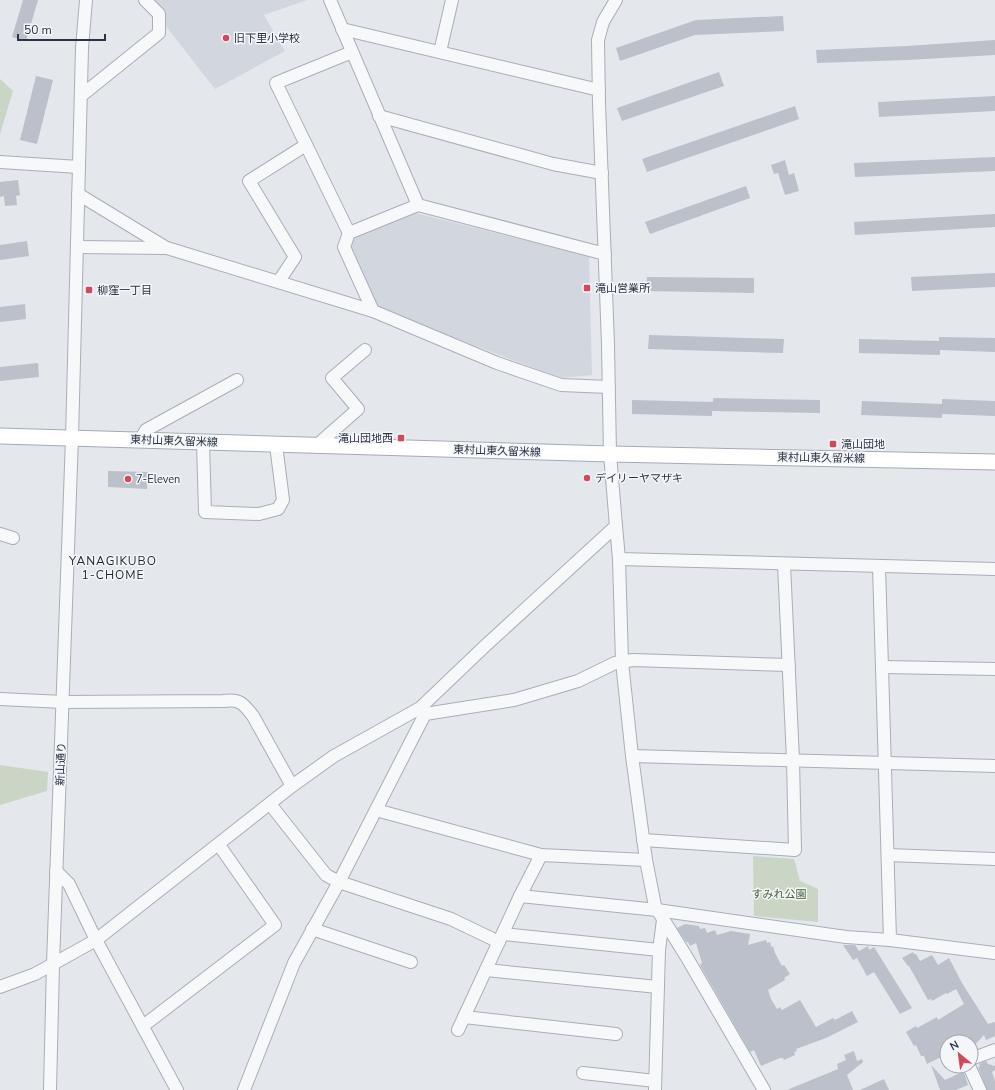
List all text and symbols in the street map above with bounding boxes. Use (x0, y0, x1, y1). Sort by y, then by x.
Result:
scale bar (18, 16, 105, 42)
text: 50 m (24, 22, 52, 38)
place label: 旧下里小学校 (234, 31, 300, 46)
marker: 旧下里小学校 (221, 33, 231, 43)
place label: 滝山営業所 (595, 281, 651, 296)
place label: 柳窪一丁目 (97, 283, 152, 298)
marker: 滝山営業所 (582, 283, 592, 293)
marker: 柳窪一丁目 (84, 285, 94, 295)
place label: 滝山団地西 (338, 431, 393, 446)
street label: 東村山東久留米線 (130, 432, 218, 450)
marker: 滝山団地西 (396, 433, 406, 443)
place label: 滝山団地 (841, 437, 885, 452)
marker: 滝山団地 (828, 439, 838, 449)
street label: 東村山東久留米線 (453, 442, 541, 460)
street label: 東村山東久留米線 (777, 450, 865, 466)
place label: デイリーヤマザキ (595, 471, 683, 486)
place label: 7-Eleven (136, 472, 180, 487)
marker: デイリーヤマザキ (582, 473, 592, 483)
marker: 7-Eleven (123, 474, 133, 484)
district label: YANAGIKUBO 1-CHOME (68, 553, 157, 583)
street label: 新山通り (53, 742, 69, 786)
park label: すみれ公園 (752, 887, 807, 902)
north arrow (939, 1034, 979, 1074)
text: N (947, 1037, 962, 1054)

